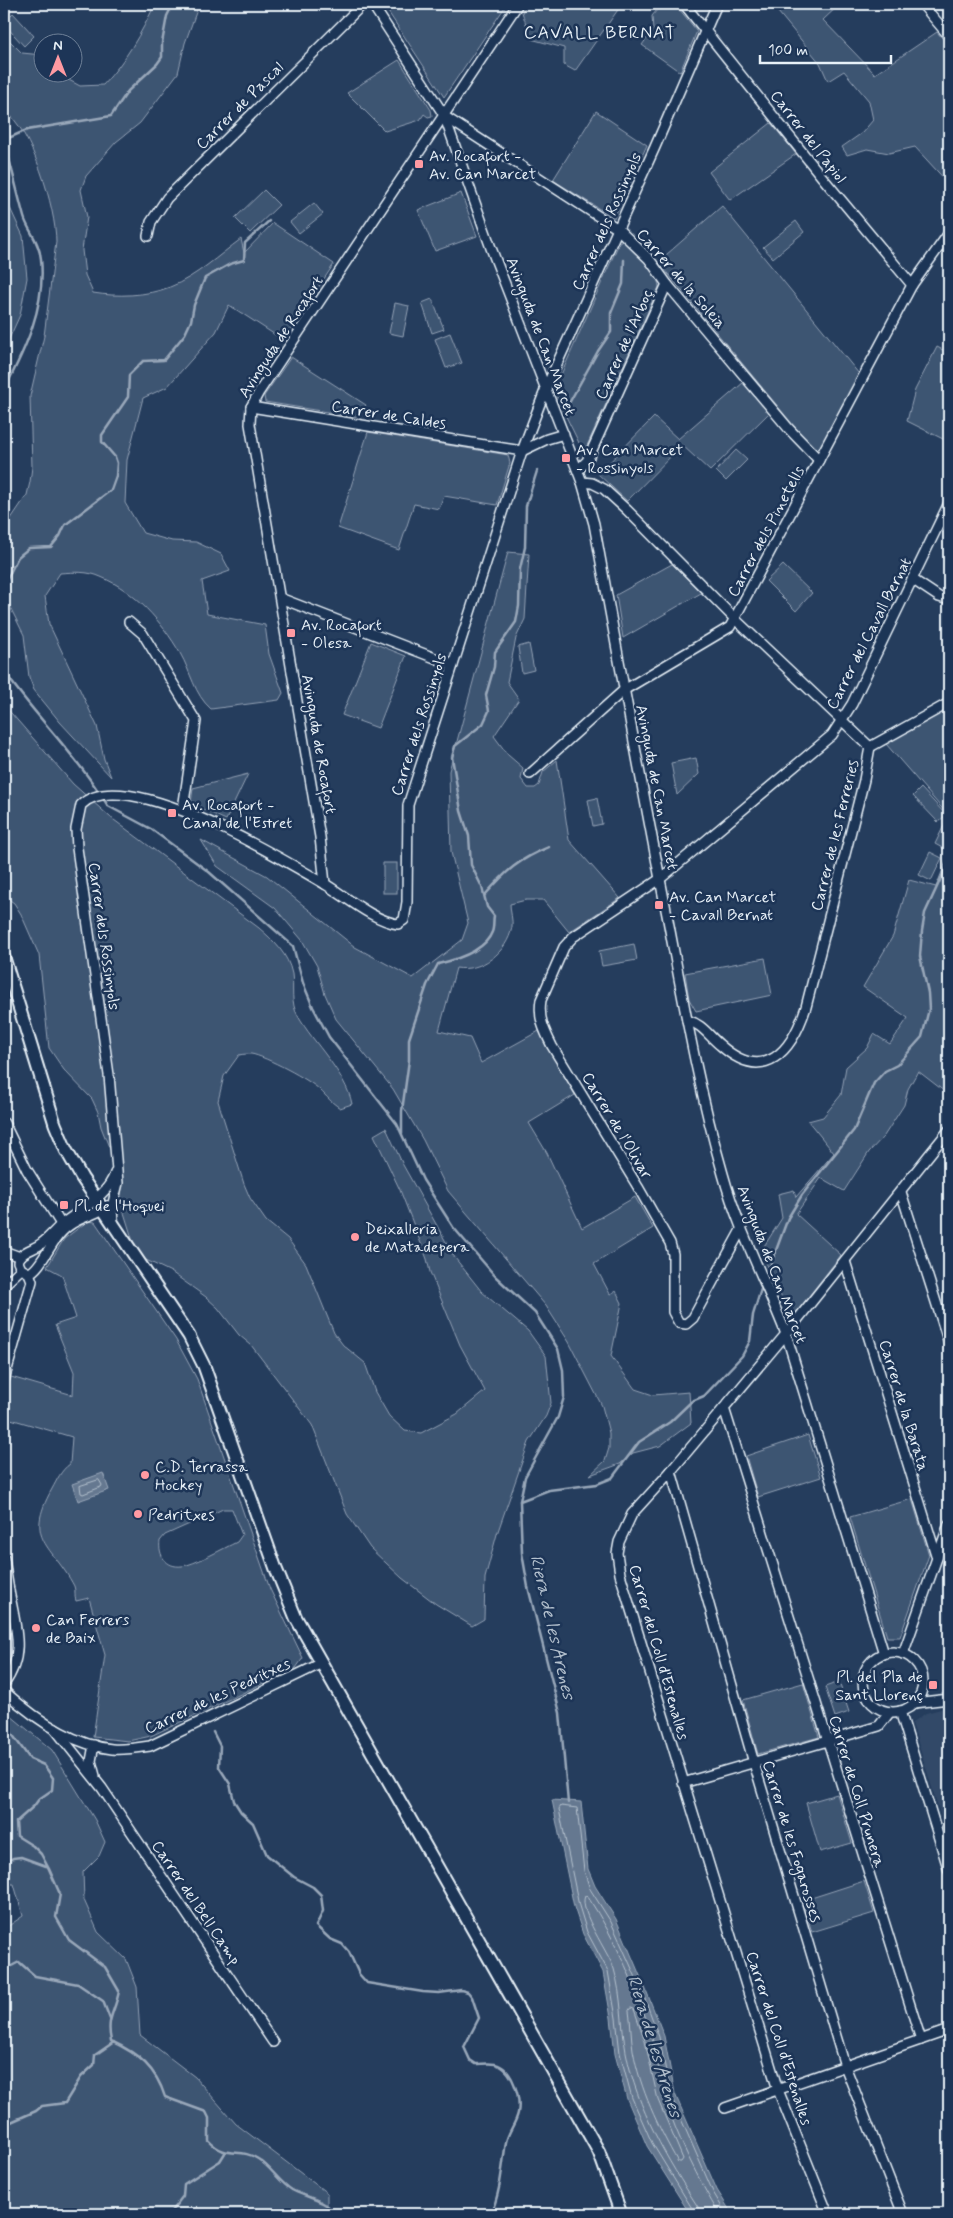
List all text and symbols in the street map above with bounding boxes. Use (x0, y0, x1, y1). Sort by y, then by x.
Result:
district label: CAVALL BERNAT (524, 21, 676, 45)
north arrow (32, 32, 82, 82)
scale bar (760, 32, 892, 64)
text: N (53, 37, 63, 55)
text: 100 m (768, 41, 808, 61)
street label: Carrer de Pascal (192, 58, 289, 155)
street label: Carrer del Papiol (765, 86, 851, 188)
place label: Av. Rocafort - Av. Can Marcet (429, 146, 537, 185)
street label: Carrer dels Rossinyols (568, 149, 647, 294)
marker: Av. Rocafort - Av. Can Marcet (413, 158, 425, 170)
street label: Carrer de la Soleia (632, 224, 730, 333)
street label: Avinguda de Can Marcet (500, 254, 581, 419)
street label: Avinguda de Rocafort (234, 272, 330, 403)
street label: Carrer de l'Arboç (591, 286, 658, 403)
street label: Carrer de Caldes (330, 396, 448, 435)
place label: Av. Can Marcet - Rossinyols (576, 440, 684, 479)
marker: Av. Can Marcet - Rossinyols (560, 452, 572, 464)
street label: Carrer dels Pinetells (723, 463, 810, 601)
street label: Carrer del Cavall Bernat (822, 554, 917, 713)
place label: Av. Rocafort - Olesa (301, 615, 382, 654)
marker: Av. Rocafort - Olesa (285, 627, 297, 639)
street label: Carrer dels Rossinyols (386, 650, 452, 798)
street label: Avinguda de Rocafort (294, 673, 341, 816)
street label: Avinguda de Can Marcet (629, 703, 683, 872)
street label: Carrer de les Ferreries (807, 758, 864, 913)
place label: Av. Rocafort - Canal de l'Estret (182, 795, 292, 834)
marker: Av. Rocafort - Canal de l'Estret (166, 807, 178, 819)
street label: Carrer dels Rossinyols (83, 861, 124, 1011)
place label: Av. Can Marcet - Cavall Bernat (669, 887, 777, 926)
marker: Av. Can Marcet - Cavall Bernat (653, 899, 665, 911)
street label: Carrer de l'Olivar (577, 1069, 657, 1183)
street label: Avinguda de Can Marcet (731, 1182, 812, 1347)
place label: Pl. de l'Hoquei (74, 1196, 165, 1217)
marker: Pl. de l'Hoquei (58, 1199, 70, 1211)
place label: Deixalleria de Matadepera (365, 1219, 470, 1258)
marker: Deixalleria de Matadepera (349, 1231, 361, 1243)
street label: Carrer de la Barata (874, 1337, 934, 1474)
place label: C.D. Terrassa Hockey (155, 1457, 248, 1496)
marker: C.D. Terrassa Hockey (139, 1469, 151, 1481)
place label: Pedritxes (148, 1505, 215, 1526)
marker: Pedritxes (132, 1508, 144, 1520)
water label: Riera de les Arenes (524, 1553, 581, 1704)
street label: Carrer del Coll d'Estenalles (623, 1562, 694, 1742)
place label: Can Ferrers de Baix (46, 1610, 129, 1649)
marker: Can Ferrers de Baix (30, 1622, 42, 1634)
street label: Carrer de les Pedritxes (141, 1653, 294, 1739)
place label: Pl. del Pla de Sant Llorenç (835, 1667, 923, 1706)
marker: Pl. del Pla de Sant Llorenç (927, 1679, 939, 1691)
street label: Carrer de Coll Prunera (823, 1713, 890, 1870)
street label: Carrer de les Fogarosses (756, 1758, 826, 1925)
street label: Carrer del Bell Camp (146, 1837, 245, 1969)
street label: Carrer del Coll d'Estenalles (741, 1949, 817, 2128)
water label: Riera de les Arenes (621, 1972, 688, 2122)

